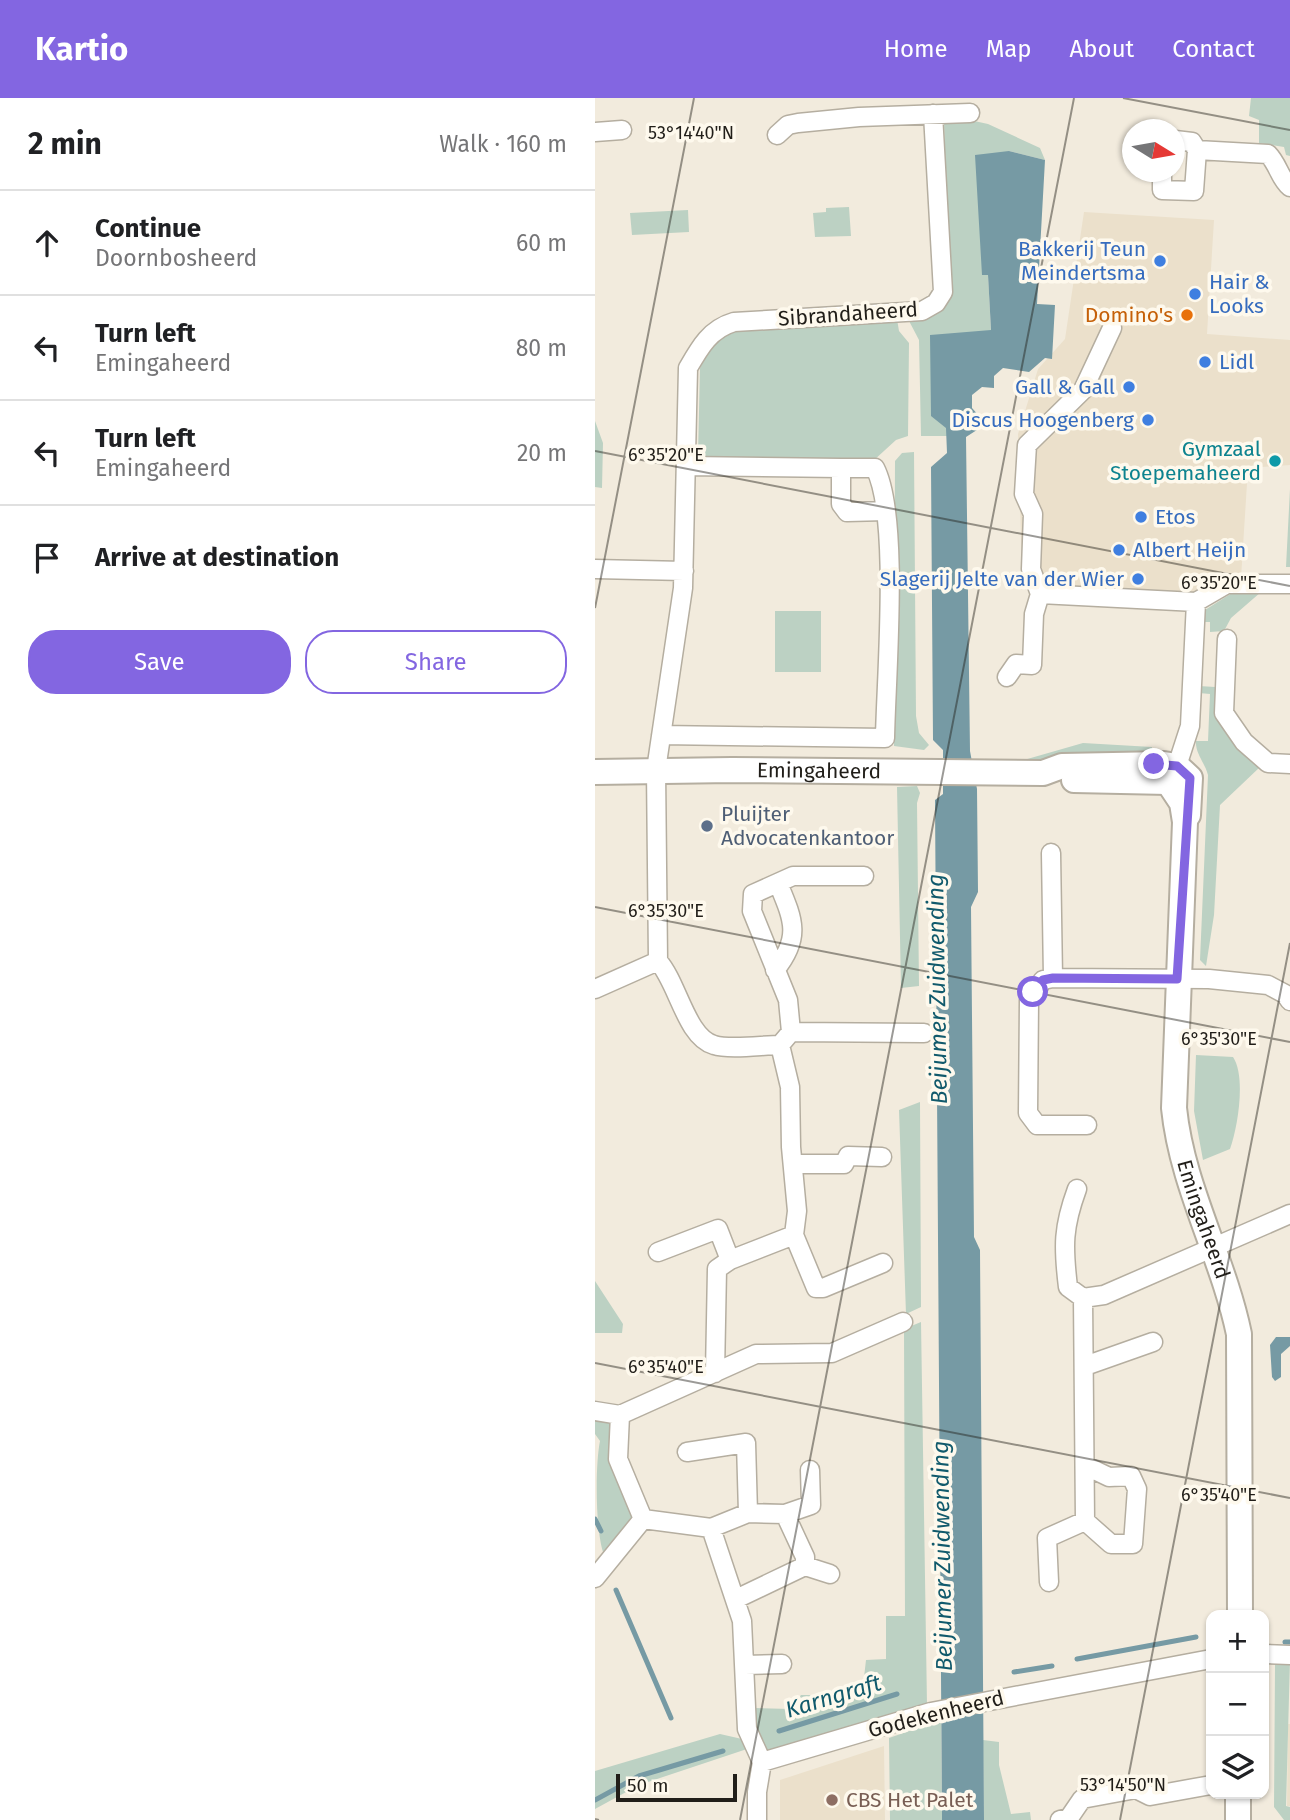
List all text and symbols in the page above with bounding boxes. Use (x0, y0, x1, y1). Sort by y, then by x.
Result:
text: Kartio (35, 29, 128, 69)
text: Home (884, 35, 948, 63)
text: Map (986, 35, 1032, 63)
text: About (1070, 35, 1134, 63)
text: Contact (1172, 35, 1255, 63)
north arrow (1122, 119, 1185, 182)
text: 53°14'40"N (648, 122, 734, 144)
text: 2 min (28, 126, 102, 162)
text: Walk · 160 m (439, 130, 567, 158)
text: Continue (95, 213, 201, 244)
icon: ahead (28, 224, 66, 262)
text: 60 m (516, 229, 567, 257)
place label: Bakkerij Teun Meindertsma (1018, 236, 1146, 286)
text: Doornbosheerd (95, 244, 257, 272)
marker: Bakkerij Teun Meindertsma (1152, 253, 1168, 269)
place label: Hair & Looks (1209, 269, 1270, 319)
marker: Hair & Looks (1187, 286, 1203, 302)
street label: Sibrandaheerd (777, 296, 919, 332)
place label: Domino's (1085, 302, 1173, 328)
marker: Domino's (1179, 307, 1195, 323)
text: Turn left (95, 318, 196, 349)
icon: left (28, 329, 66, 367)
text: 80 m (516, 334, 567, 362)
text: Emingaheerd (95, 349, 231, 377)
place label: Lidl (1219, 349, 1254, 375)
marker: Lidl (1197, 354, 1213, 370)
place label: Gall & Gall (1015, 374, 1115, 400)
marker: Gall & Gall (1121, 379, 1137, 395)
place label: Discus Hoogenberg (952, 407, 1134, 433)
marker: Discus Hoogenberg (1140, 412, 1156, 428)
text: Turn left (95, 423, 196, 454)
icon: left (28, 434, 66, 472)
place label: Gymzaal Stoepemaheerd (1110, 436, 1261, 486)
text: 20 m (517, 439, 567, 467)
text: 6°35'20"E (628, 444, 704, 466)
marker: Gymzaal Stoepemaheerd (1267, 453, 1283, 469)
text: Emingaheerd (95, 454, 231, 482)
place label: Etos (1155, 504, 1195, 530)
marker: Etos (1133, 509, 1149, 525)
place label: Albert Heijn (1133, 537, 1246, 563)
icon: arrive (28, 539, 66, 577)
text: Arrive at destination (95, 542, 339, 573)
marker: Albert Heijn (1111, 542, 1127, 558)
place label: Slagerij Jelte van der Wier (880, 566, 1124, 592)
marker: Slagerij Jelte van der Wier (1130, 571, 1146, 587)
text: 6°35'20"E (1181, 572, 1257, 594)
button: Save (28, 630, 291, 694)
button: Share (305, 630, 567, 694)
route end (1138, 748, 1169, 779)
street label: Emingaheerd (757, 757, 881, 784)
place label: Pluijter Advocatenkantoor (721, 801, 894, 851)
marker: Pluijter Advocatenkantoor (699, 818, 715, 834)
water label: Beijumer Zuidwending (921, 873, 953, 1105)
text: 6°35'30"E (628, 900, 704, 922)
route start (1017, 976, 1048, 1007)
text: 6°35'30"E (1181, 1028, 1257, 1050)
street label: Emingaheerd (1171, 1157, 1236, 1282)
text: 6°35'40"E (628, 1356, 704, 1378)
water label: Beijumer Zuidwending (926, 1440, 958, 1672)
text: 6°35'40"E (1181, 1484, 1257, 1506)
map controls (1206, 1610, 1269, 1799)
button: + (1206, 1610, 1269, 1673)
water label: Karngraft (782, 1668, 885, 1724)
button: − (1206, 1673, 1269, 1736)
street label: Godekenheerd (865, 1685, 1007, 1743)
button: layers (1206, 1736, 1269, 1799)
scale bar (616, 1771, 737, 1803)
text: 50 m (627, 1774, 668, 1797)
text: 53°14'50"N (1080, 1774, 1166, 1796)
place label: CBS Het Palet (846, 1787, 974, 1813)
marker: CBS Het Palet (824, 1792, 840, 1808)

